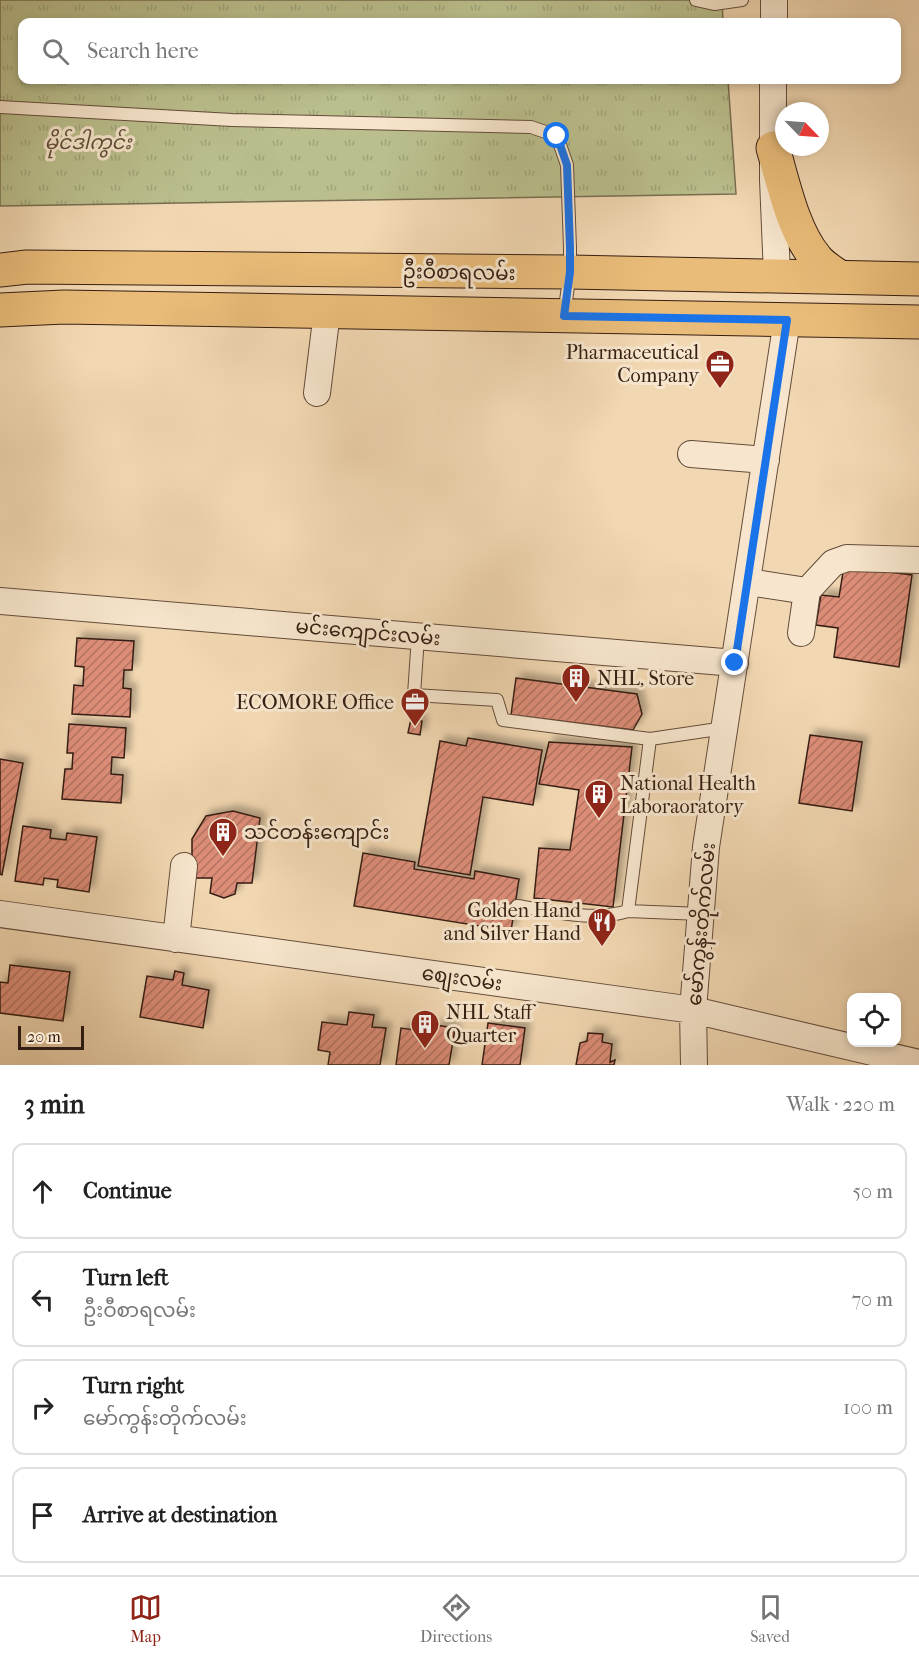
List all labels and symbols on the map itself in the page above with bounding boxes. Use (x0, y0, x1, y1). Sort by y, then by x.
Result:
north arrow (775, 102, 829, 156)
route start (543, 122, 569, 148)
park label: မိုင်ဒါကွင်း (44, 128, 133, 159)
street label: ဦးဝီစာရလမ်း (402, 257, 516, 289)
place label: Pharmaceutical Company (566, 341, 700, 387)
office icon: Pharmaceutical Company (704, 348, 736, 390)
street label: မင်းကျောင်းလမ်း (294, 612, 442, 654)
route end (721, 649, 747, 675)
building icon: NHL, Store (560, 662, 592, 704)
place label: NHL, Store (597, 667, 694, 690)
office icon: ECOMORE Office (399, 686, 431, 728)
place label: ECOMORE Office (236, 691, 394, 714)
place label: National Health Laboraoratory (620, 772, 757, 818)
building icon: National Health Laboraoratory (583, 778, 615, 820)
building icon: သင်တန်းကျောင်း (207, 816, 239, 858)
place label: သင်တန်းကျောင်း (244, 818, 389, 848)
street label: မော်ကွန်းတိုက်လမ်း (680, 841, 725, 1007)
place label: Golden Hand and Silver Hand (444, 899, 582, 945)
restaurant icon: Golden Hand and Silver Hand (586, 906, 618, 948)
street label: စျေးလမ်း (420, 959, 504, 999)
place label: NHL Staff Quarter (446, 1001, 536, 1047)
building icon: NHL Staff Quarter (409, 1008, 441, 1050)
scale bar (18, 1023, 84, 1050)

